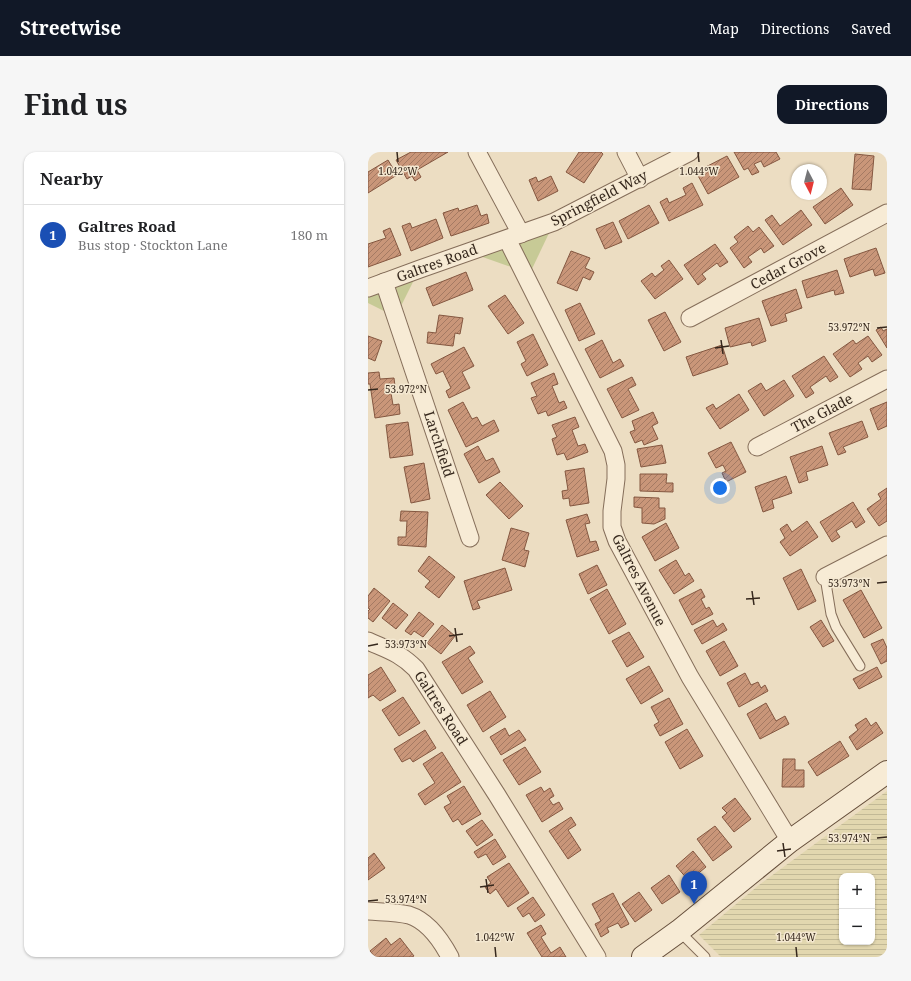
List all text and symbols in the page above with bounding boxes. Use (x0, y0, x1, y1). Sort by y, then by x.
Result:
text: Streetwise (20, 15, 121, 41)
text: Map (709, 19, 739, 38)
text: Directions (761, 19, 829, 38)
text: Saved (851, 19, 891, 38)
text: Find us (24, 85, 128, 123)
button: Directions (777, 85, 887, 124)
text: 1.042°W (378, 164, 418, 178)
text: 1.044°W (679, 164, 719, 178)
north arrow (791, 164, 827, 200)
street label: Springfield Way (547, 165, 651, 230)
text: Nearby (40, 167, 103, 190)
text: Galtres Road (78, 216, 176, 236)
text: 1 (49, 226, 57, 244)
text: 180 m (291, 226, 328, 244)
text: Bus stop · Stockton Lane (78, 236, 228, 254)
street label: Cedar Grove (747, 238, 829, 293)
street label: Galtres Road (394, 239, 480, 286)
text: 53.972°N (828, 320, 870, 334)
text: 53.972°N (385, 382, 427, 396)
street label: The Glade (788, 388, 856, 437)
street label: Larchfield (420, 408, 459, 480)
your location (710, 478, 730, 498)
street label: Galtres Avenue (608, 530, 671, 629)
text: 53.973°N (828, 576, 870, 590)
text: 53.973°N (385, 637, 427, 651)
street label: Galtres Road (410, 667, 473, 749)
text: 53.974°N (828, 831, 870, 845)
pin: 1 (681, 871, 707, 904)
map controls (839, 873, 875, 945)
button: + (839, 873, 875, 909)
text: 53.974°N (385, 892, 427, 906)
button: − (839, 909, 875, 945)
text: 1.042°W (475, 930, 515, 944)
text: 1.044°W (776, 930, 816, 944)

